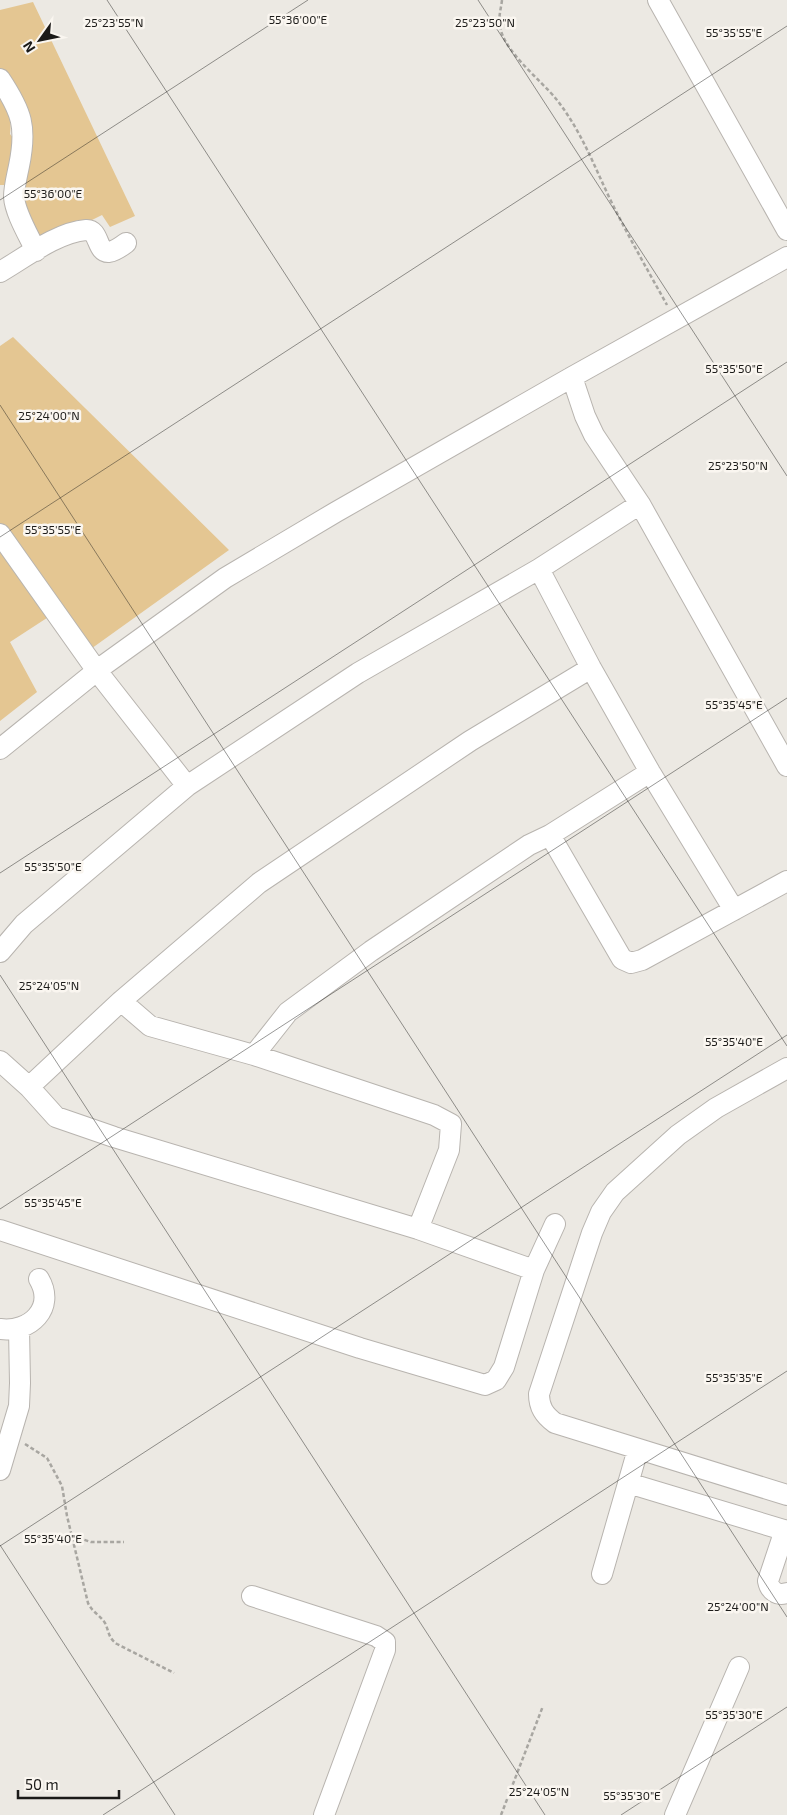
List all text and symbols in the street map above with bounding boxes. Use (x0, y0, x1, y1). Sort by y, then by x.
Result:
text: 55°36'00"E (269, 12, 328, 26)
north arrow (15, 15, 65, 65)
text: 25°23'55"N (84, 15, 144, 29)
text: 25°23'50"N (455, 15, 515, 29)
text: 55°35'55"E (706, 25, 763, 39)
text: N (19, 38, 39, 56)
text: 55°36'00"E (24, 186, 83, 200)
text: 55°35'50"E (705, 361, 763, 375)
text: 25°24'00"N (18, 408, 80, 422)
text: 25°23'50"N (708, 458, 768, 472)
text: 55°35'55"E (25, 522, 82, 536)
text: 55°35'45"E (705, 697, 763, 711)
text: 55°35'50"E (24, 859, 82, 873)
text: 25°24'05"N (19, 978, 79, 992)
text: 55°35'40"E (705, 1034, 763, 1048)
text: 55°35'45"E (24, 1195, 82, 1209)
text: 55°35'35"E (706, 1370, 763, 1384)
text: 55°35'40"E (24, 1531, 82, 1545)
text: 25°24'00"N (707, 1599, 769, 1613)
text: 55°35'30"E (705, 1707, 763, 1721)
scale bar (18, 1768, 119, 1800)
text: 50 m (25, 1775, 59, 1793)
text: 25°24'05"N (509, 1784, 569, 1798)
text: 55°35'30"E (603, 1788, 661, 1802)

